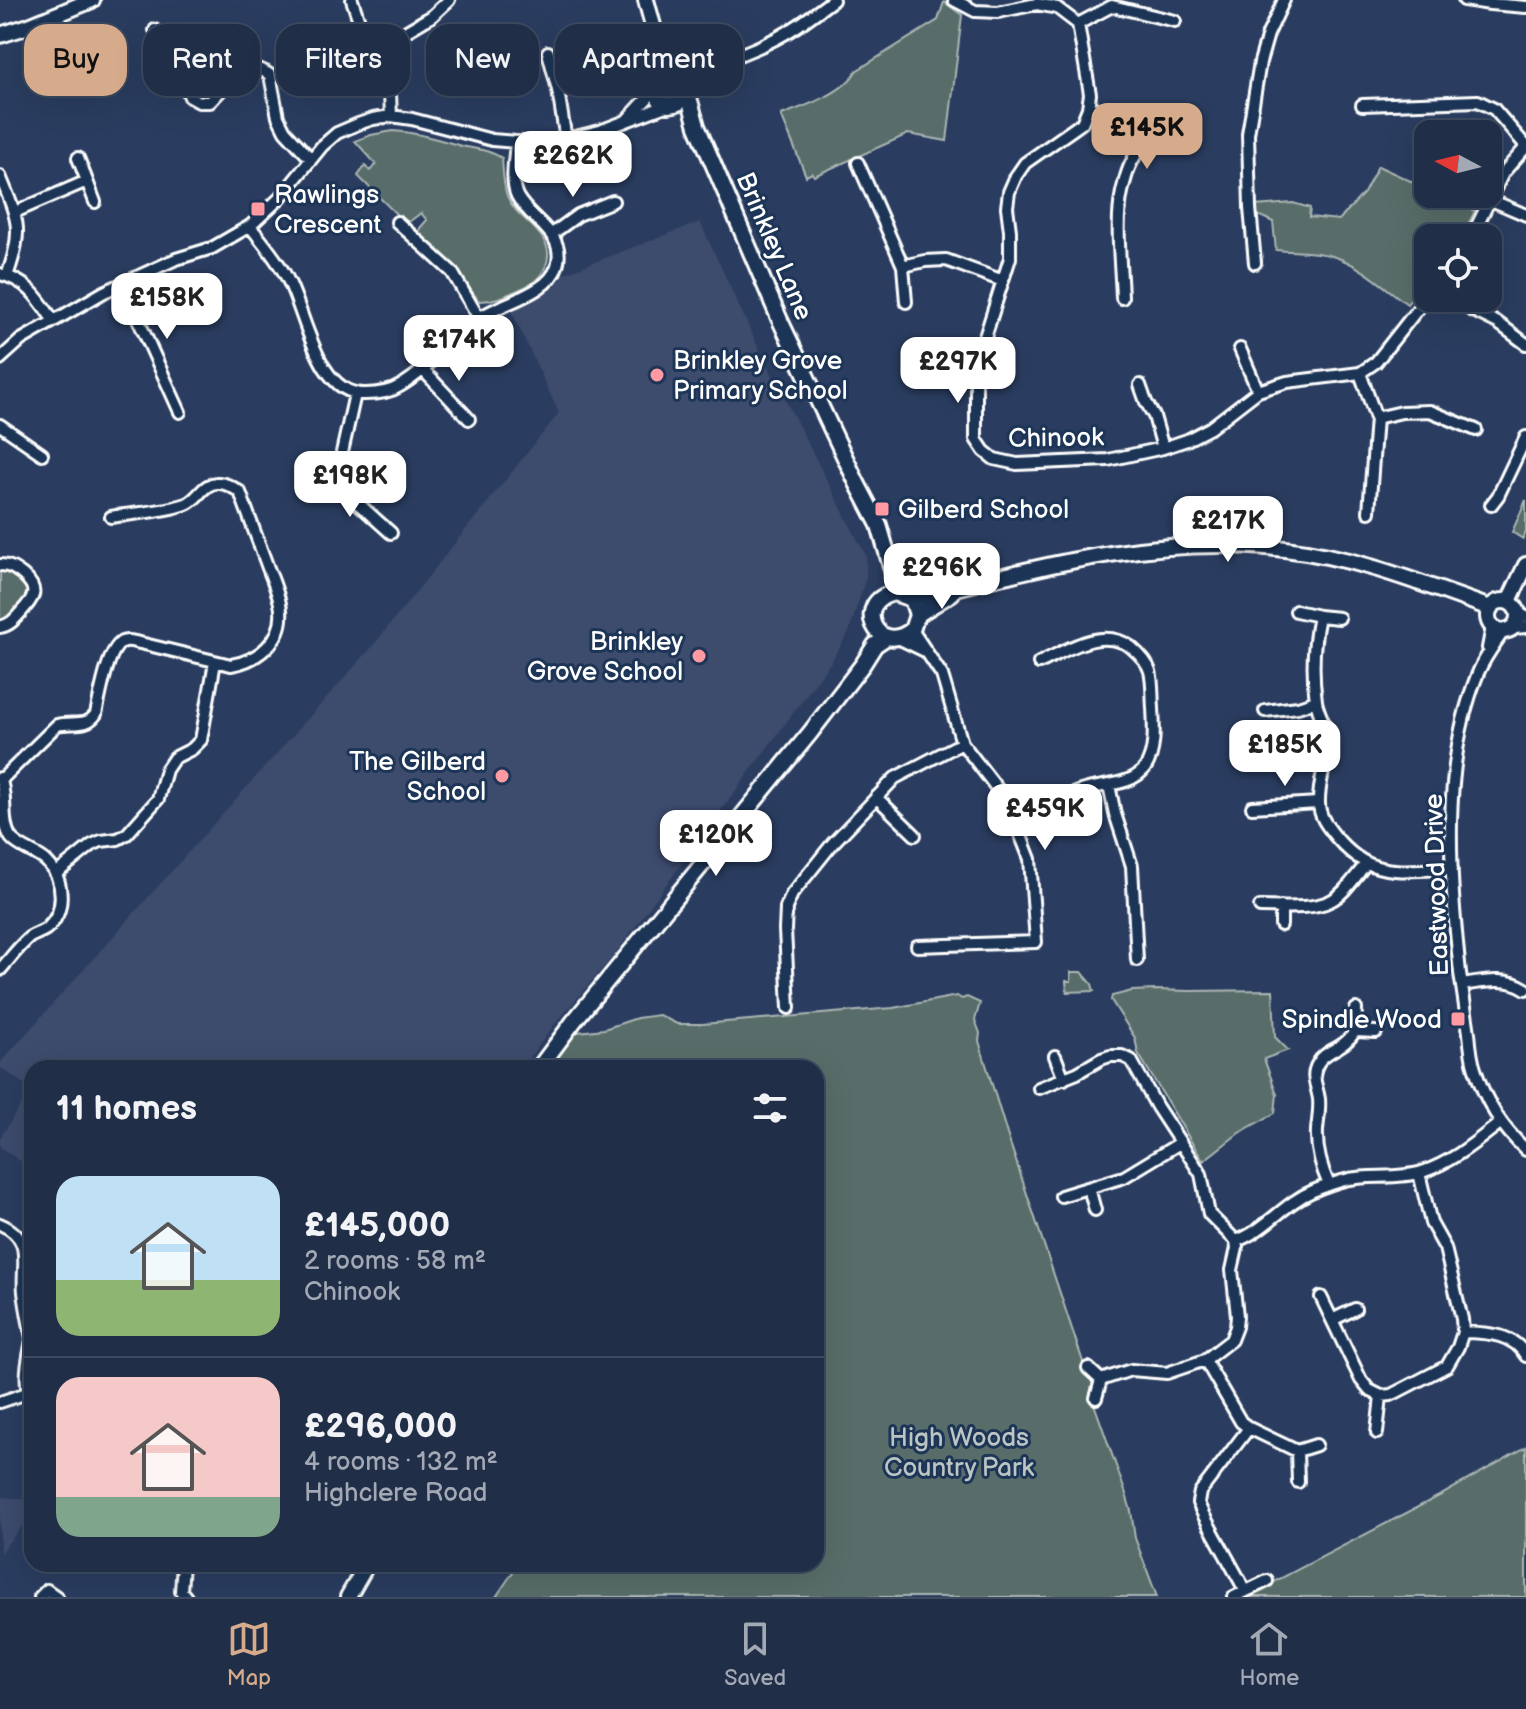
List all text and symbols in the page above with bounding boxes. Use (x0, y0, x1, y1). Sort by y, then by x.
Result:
chip: Buy (24, 24, 127, 96)
chip: Rent (143, 24, 260, 96)
chip: Filters (276, 24, 410, 96)
chip: New (426, 24, 539, 96)
chip: Apartment (555, 24, 743, 96)
pin: £145K (1091, 103, 1203, 171)
text: £145K (1109, 113, 1185, 144)
north arrow (1414, 120, 1502, 208)
map controls (1414, 120, 1502, 312)
pin: £262K (517, 131, 629, 199)
text: £262K (533, 141, 613, 172)
street label: Brinkley Lane (729, 168, 819, 325)
place label: Rawlings Crescent (274, 180, 382, 241)
marker: Rawlings Crescent (249, 200, 267, 218)
button: locate (1414, 224, 1502, 312)
pin: £158K (111, 273, 223, 341)
text: £158K (129, 283, 205, 314)
pin: £174K (403, 315, 515, 383)
text: £174K (422, 325, 496, 356)
pin: £297K (902, 337, 1014, 405)
place label: Brinkley Grove Primary School (673, 346, 848, 407)
text: £297K (918, 347, 998, 378)
marker: Brinkley Grove Primary School (648, 366, 666, 384)
street label: Chinook (1008, 422, 1104, 455)
pin: £198K (294, 451, 406, 519)
text: £198K (312, 461, 388, 492)
place label: Gilberd School (898, 495, 1069, 526)
pin: £217K (1172, 496, 1284, 564)
marker: Gilberd School (873, 500, 891, 518)
text: £217K (1191, 506, 1265, 537)
pin: £296K (886, 543, 998, 611)
text: £296K (902, 553, 982, 584)
place label: Brinkley Grove School (527, 627, 683, 688)
marker: Brinkley Grove School (690, 647, 708, 665)
pin: £185K (1229, 720, 1341, 788)
text: £185K (1247, 730, 1323, 761)
place label: The Gilberd School (349, 747, 486, 808)
marker: The Gilberd School (493, 767, 511, 785)
pin: £459K (989, 784, 1101, 852)
street label: Eastwood Drive (1419, 793, 1456, 977)
text: £459K (1005, 794, 1085, 825)
pin: £120K (660, 810, 772, 878)
text: £120K (678, 820, 754, 851)
place label: Spindle Wood (1282, 1005, 1442, 1036)
marker: Spindle Wood (1449, 1010, 1467, 1028)
icon: filters (748, 1086, 792, 1130)
text: 11 homes (56, 1088, 197, 1129)
text: £145,000 (304, 1205, 450, 1246)
icon: home (120, 1208, 216, 1304)
text: 2 rooms · 58 m² (304, 1246, 486, 1277)
text: Chinook (304, 1277, 400, 1308)
text: £296,000 (304, 1406, 457, 1447)
icon: home (120, 1409, 216, 1505)
park label: High Woods Country Park (884, 1423, 1034, 1484)
text: 4 rooms · 132 m² (304, 1447, 498, 1478)
text: Highclere Road (304, 1478, 488, 1509)
tab: Map (227, 1617, 271, 1692)
tab: Saved (724, 1617, 786, 1692)
tab: Home (1239, 1617, 1299, 1692)

